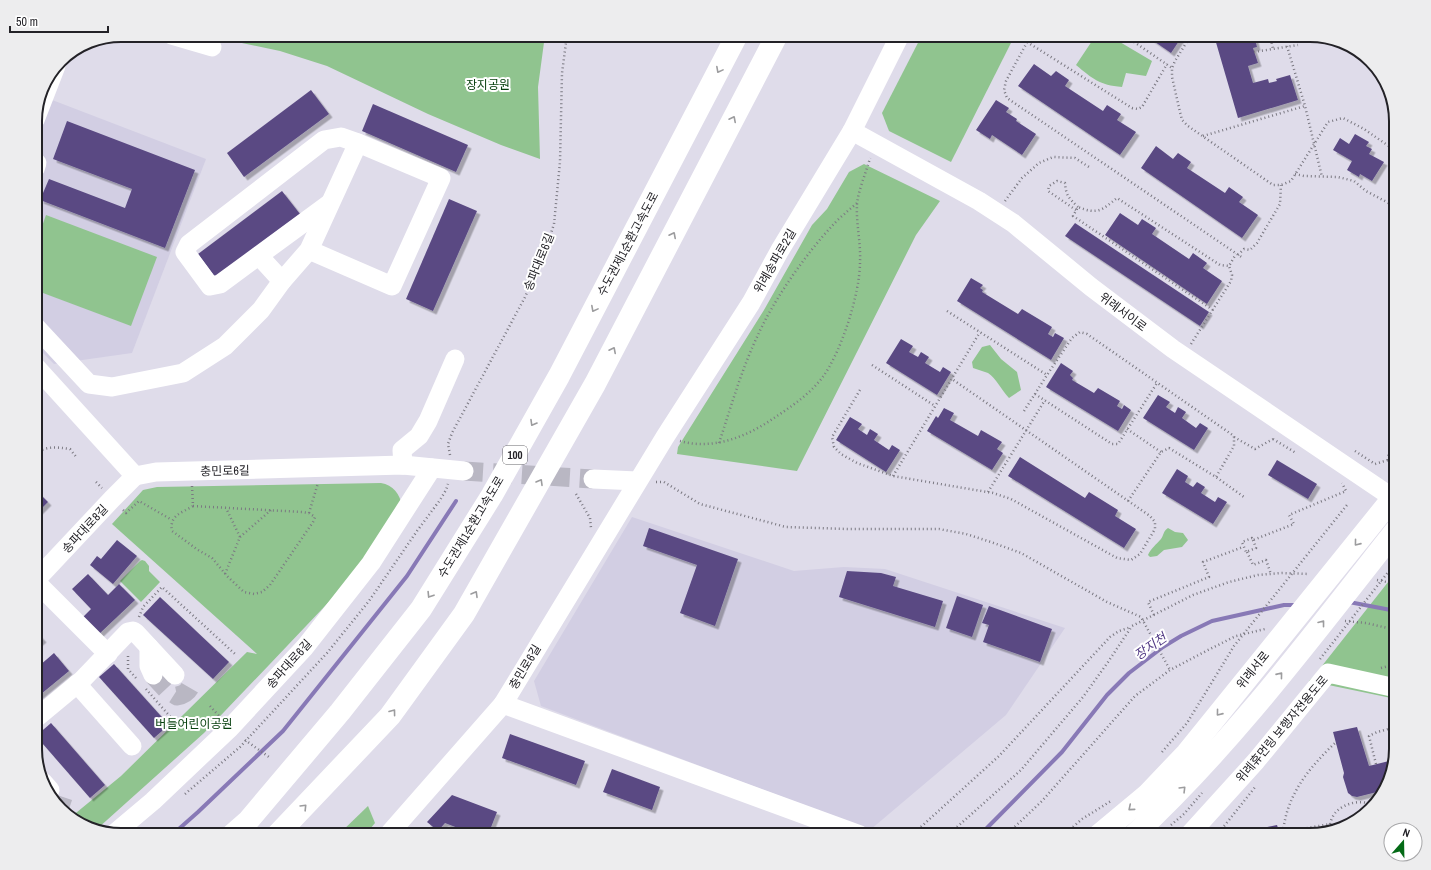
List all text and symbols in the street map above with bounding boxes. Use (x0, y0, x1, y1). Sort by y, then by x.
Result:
scale bar (10, 8, 108, 34)
text: 50 m (16, 14, 38, 30)
one-way arrow (717, 65, 724, 73)
park label: 장지공원 (466, 77, 510, 93)
one-way arrow (728, 116, 736, 123)
street label: 수도권제1순환고속도로 (594, 189, 662, 299)
street label: 위례송파로2길 (750, 226, 800, 296)
street label: 송파대로6길 (520, 231, 558, 293)
one-way arrow (668, 231, 676, 239)
street label: 위례서이로 (1096, 289, 1150, 335)
one-way arrow (592, 305, 599, 312)
one-way arrow (608, 347, 616, 354)
one-way arrow (530, 419, 537, 426)
road number: 100 (503, 446, 527, 464)
street label: 충민로6길 (200, 463, 250, 479)
street label: 수도권제1순환고속도로 (434, 473, 508, 581)
one-way arrow (535, 479, 542, 486)
street label: 송파대로8길 (58, 501, 112, 557)
one-way arrow (1354, 538, 1361, 545)
one-way arrow (427, 591, 435, 598)
one-way arrow (471, 591, 478, 599)
one-way arrow (1317, 620, 1324, 627)
water label: 장지천 (1131, 629, 1171, 664)
street label: 송파대로6길 (263, 636, 315, 692)
street label: 충민로6길 (505, 642, 545, 692)
street label: 위례서로 (1233, 648, 1273, 692)
street label: 위례휴먼링 보행자전용도로 (1232, 672, 1332, 786)
one-way arrow (1276, 673, 1283, 680)
one-way arrow (1217, 708, 1224, 715)
one-way arrow (388, 710, 395, 717)
park label: 버들어린이공원 (155, 716, 233, 732)
one-way arrow (1178, 786, 1186, 793)
one-way arrow (1129, 803, 1136, 810)
one-way arrow (299, 804, 306, 812)
north arrow (1383, 822, 1423, 862)
text: N (1401, 825, 1412, 840)

